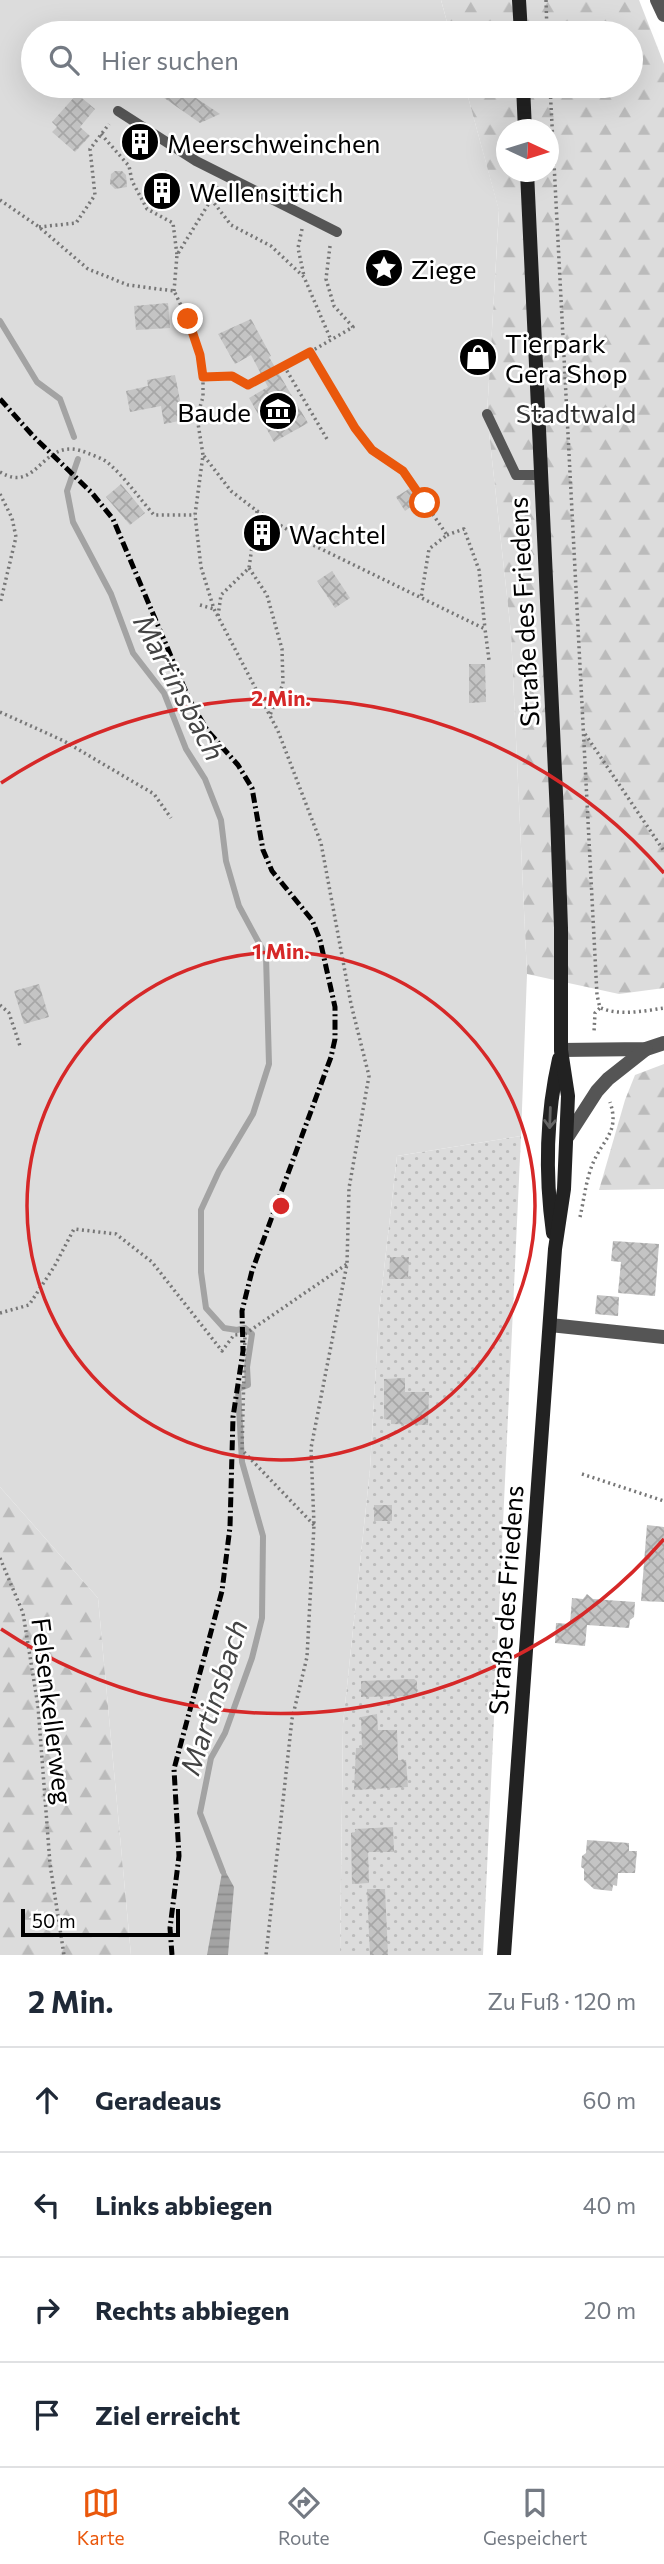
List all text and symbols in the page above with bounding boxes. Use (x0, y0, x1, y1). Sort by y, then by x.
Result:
search box (21, 21, 643, 98)
icon: search (45, 41, 83, 79)
text: Hier suchen (101, 44, 239, 75)
north arrow (496, 119, 559, 182)
building icon: Meerschweinchen (119, 121, 161, 163)
place label: Meerschweinchen (167, 127, 381, 158)
building icon: Wellensittich (141, 170, 183, 212)
place label: Wellensittich (189, 176, 344, 207)
place icon: Ziege (363, 247, 405, 289)
place label: Ziege (411, 253, 476, 284)
route end (172, 303, 203, 334)
place label: Tierpark Gera Shop (505, 327, 628, 388)
shop icon: Tierpark Gera Shop (457, 336, 499, 378)
museum icon: Baude (257, 390, 299, 432)
place label: Baude (177, 396, 251, 427)
park label: Stadtwald (516, 397, 636, 428)
route start (409, 487, 440, 518)
street label: Straße des Friedens (501, 496, 545, 728)
building icon: Wachtel (241, 512, 283, 554)
place label: Wachtel (289, 518, 386, 549)
water label: Martinsbach (127, 608, 233, 766)
text: 2 Min. (251, 685, 311, 710)
text: 1 Min. (252, 938, 310, 963)
one-way arrow (543, 1106, 556, 1129)
centre of rings (269, 1194, 293, 1218)
street label: Straße des Friedens (482, 1484, 528, 1716)
water label: Martinsbach (172, 1615, 254, 1779)
street label: Felsenkellerweg (26, 1616, 80, 1806)
scale bar (21, 1906, 180, 1938)
text: 50 m (32, 1909, 76, 1932)
text: 2 Min. (28, 1982, 113, 2019)
text: Zu Fuß · 120 m (487, 1987, 636, 2015)
icon: ahead (28, 2081, 66, 2119)
text: Geradeaus (95, 2084, 221, 2115)
text: 60 m (583, 2086, 636, 2114)
icon: left (28, 2186, 66, 2224)
text: Links abbiegen (95, 2189, 273, 2220)
text: 40 m (583, 2191, 636, 2219)
icon: right (28, 2291, 66, 2329)
text: Rechts abbiegen (95, 2294, 290, 2325)
text: 20 m (584, 2296, 636, 2324)
icon: arrive (28, 2396, 66, 2434)
text: Ziel erreicht (95, 2399, 240, 2430)
tab: Karte (77, 2484, 125, 2549)
tab: Route (278, 2484, 330, 2549)
tab: Gespeichert (483, 2484, 587, 2549)

